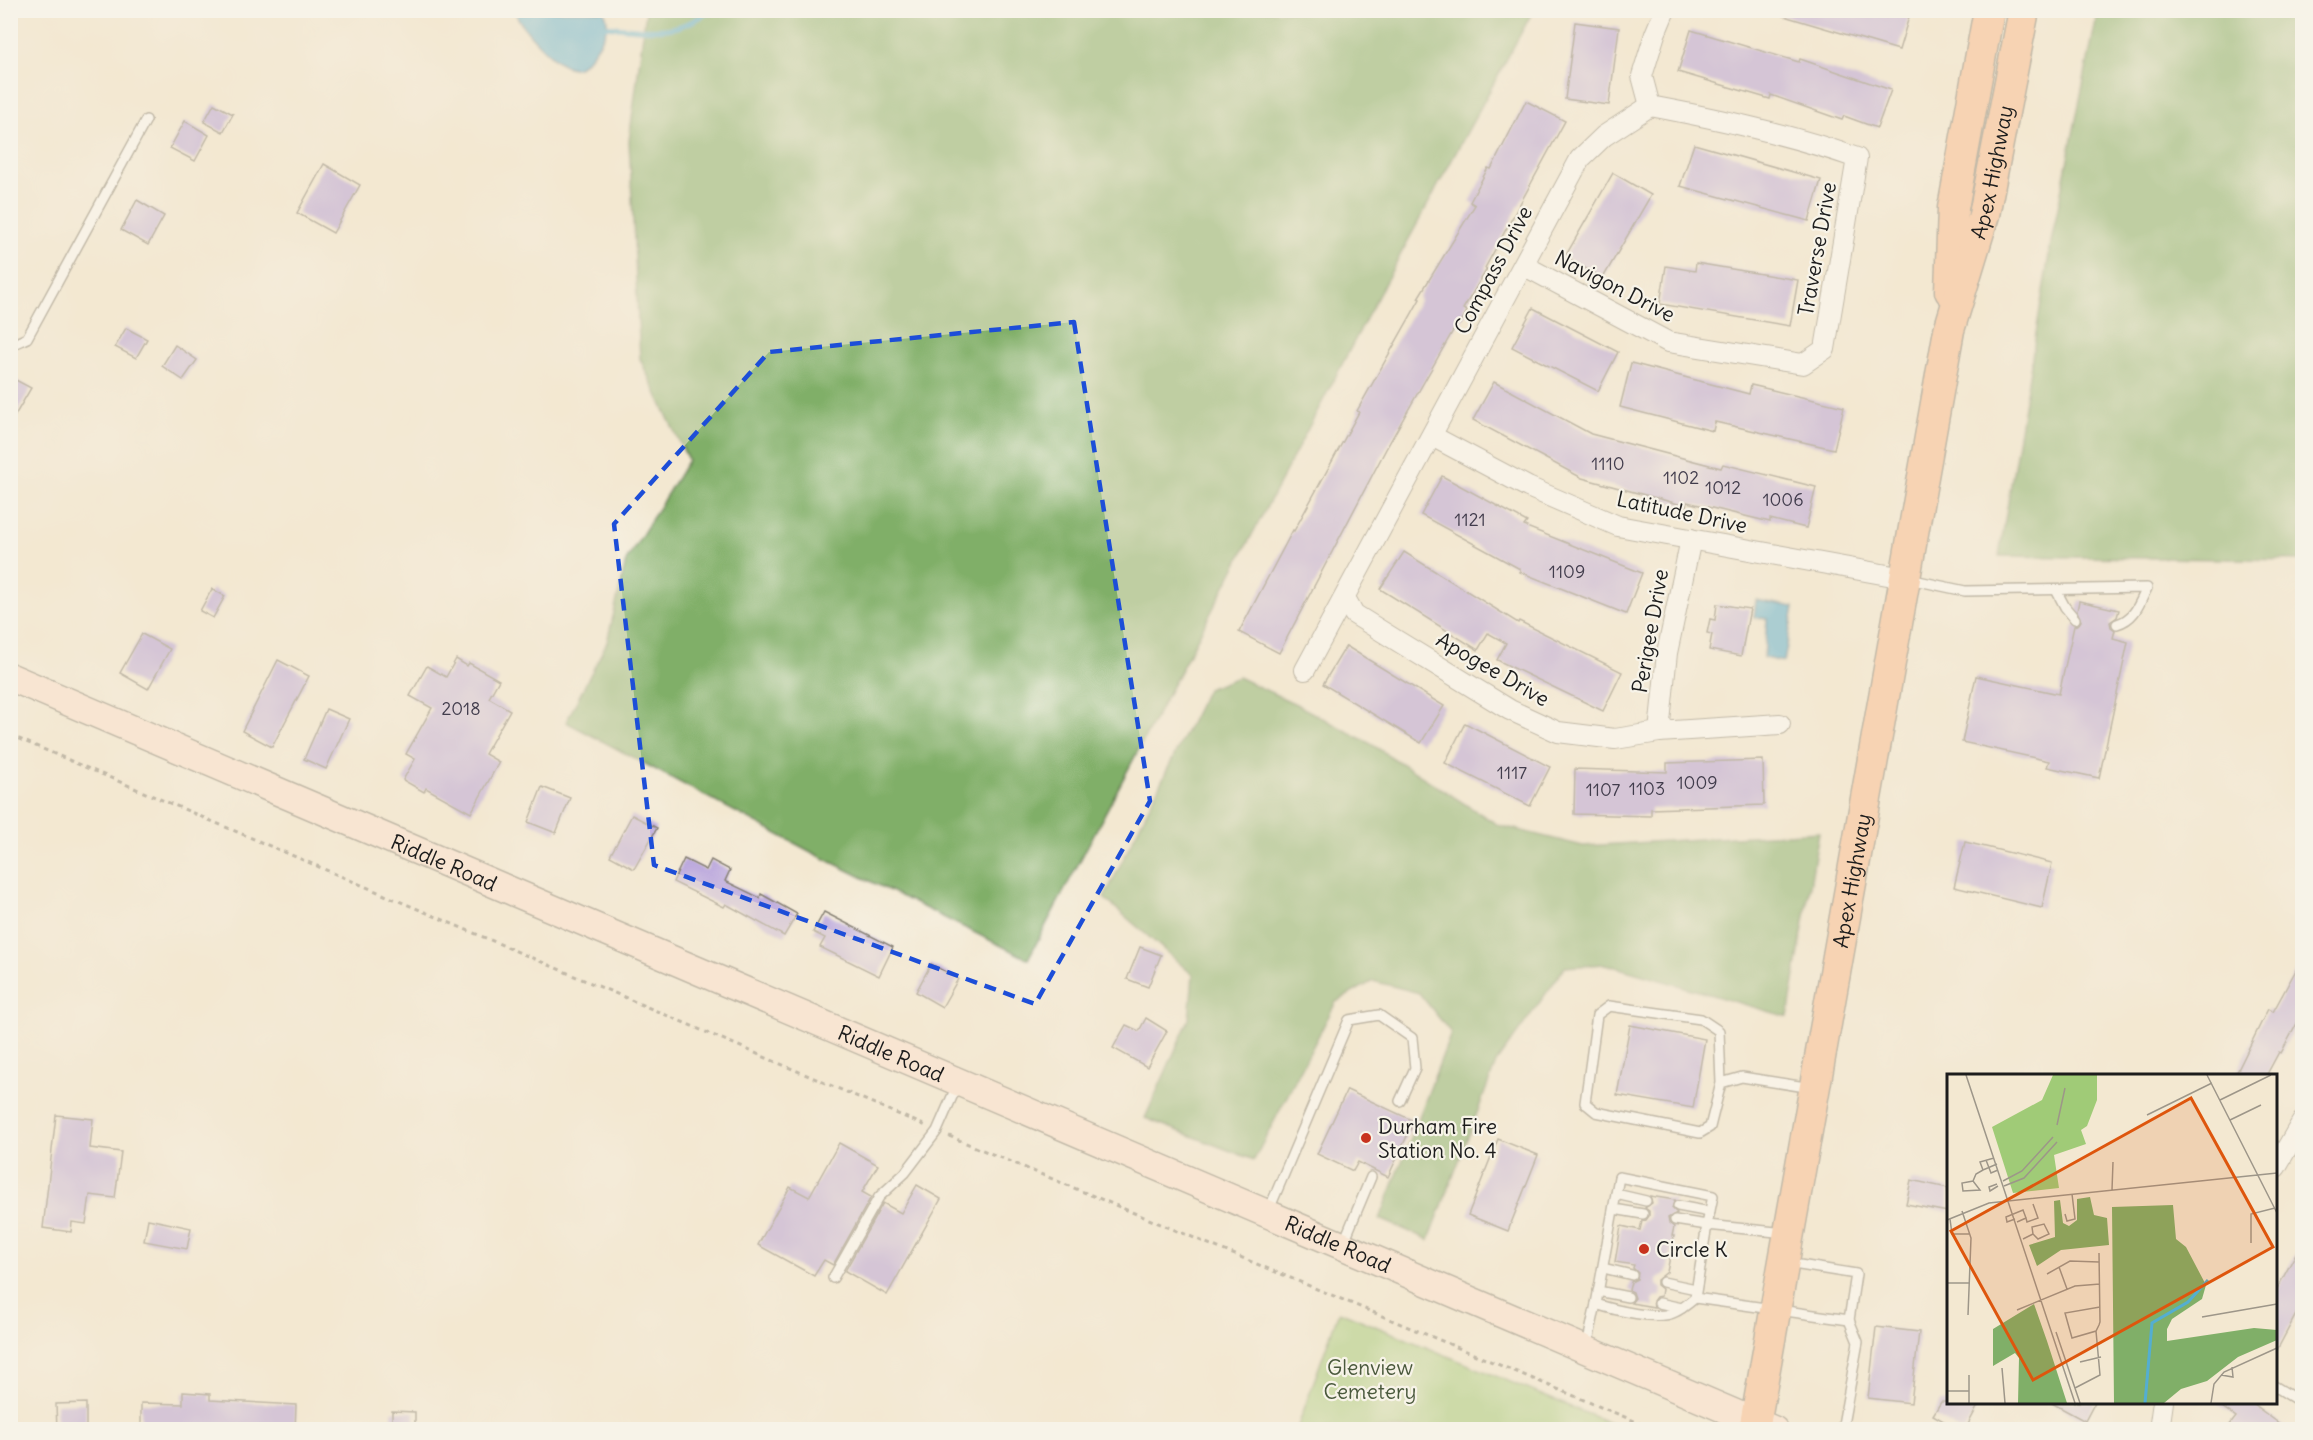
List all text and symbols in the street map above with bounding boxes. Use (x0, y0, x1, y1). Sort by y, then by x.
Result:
street label: Apex Highway (1964, 103, 2019, 242)
street label: Traverse Drive (1792, 180, 1842, 318)
street label: Compass Drive (1448, 201, 1538, 339)
street label: Navigon Drive (1550, 244, 1680, 328)
house number: 1110 (1591, 452, 1625, 475)
house number: 1102 (1663, 466, 1699, 489)
house number: 1012 (1705, 476, 1741, 499)
street label: Latitude Drive (1614, 485, 1750, 539)
house number: 1006 (1762, 488, 1804, 511)
house number: 1121 (1454, 508, 1486, 531)
house number: 1109 (1549, 560, 1585, 583)
street label: Perigee Drive (1626, 567, 1674, 695)
street label: Apogee Drive (1432, 626, 1554, 712)
house number: 2018 (441, 697, 481, 720)
house number: 1117 (1497, 761, 1527, 784)
house number: 1009 (1676, 771, 1718, 794)
house number: 1103 (1629, 777, 1665, 800)
house number: 1107 (1586, 778, 1621, 801)
street label: Apex Highway (1826, 811, 1877, 950)
street label: Riddle Road (387, 828, 501, 897)
street label: Riddle Road (834, 1018, 948, 1088)
inset map (1947, 1074, 2277, 1404)
place label: Durham Fire Station No. 4 (1378, 1113, 1497, 1164)
marker: Durham Fire Station No. 4 (1359, 1131, 1373, 1145)
street label: Riddle Road (1281, 1209, 1395, 1279)
place label: Circle K (1656, 1236, 1728, 1263)
marker: Circle K (1637, 1242, 1651, 1256)
park label: Glenview Cemetery (1324, 1354, 1417, 1405)

